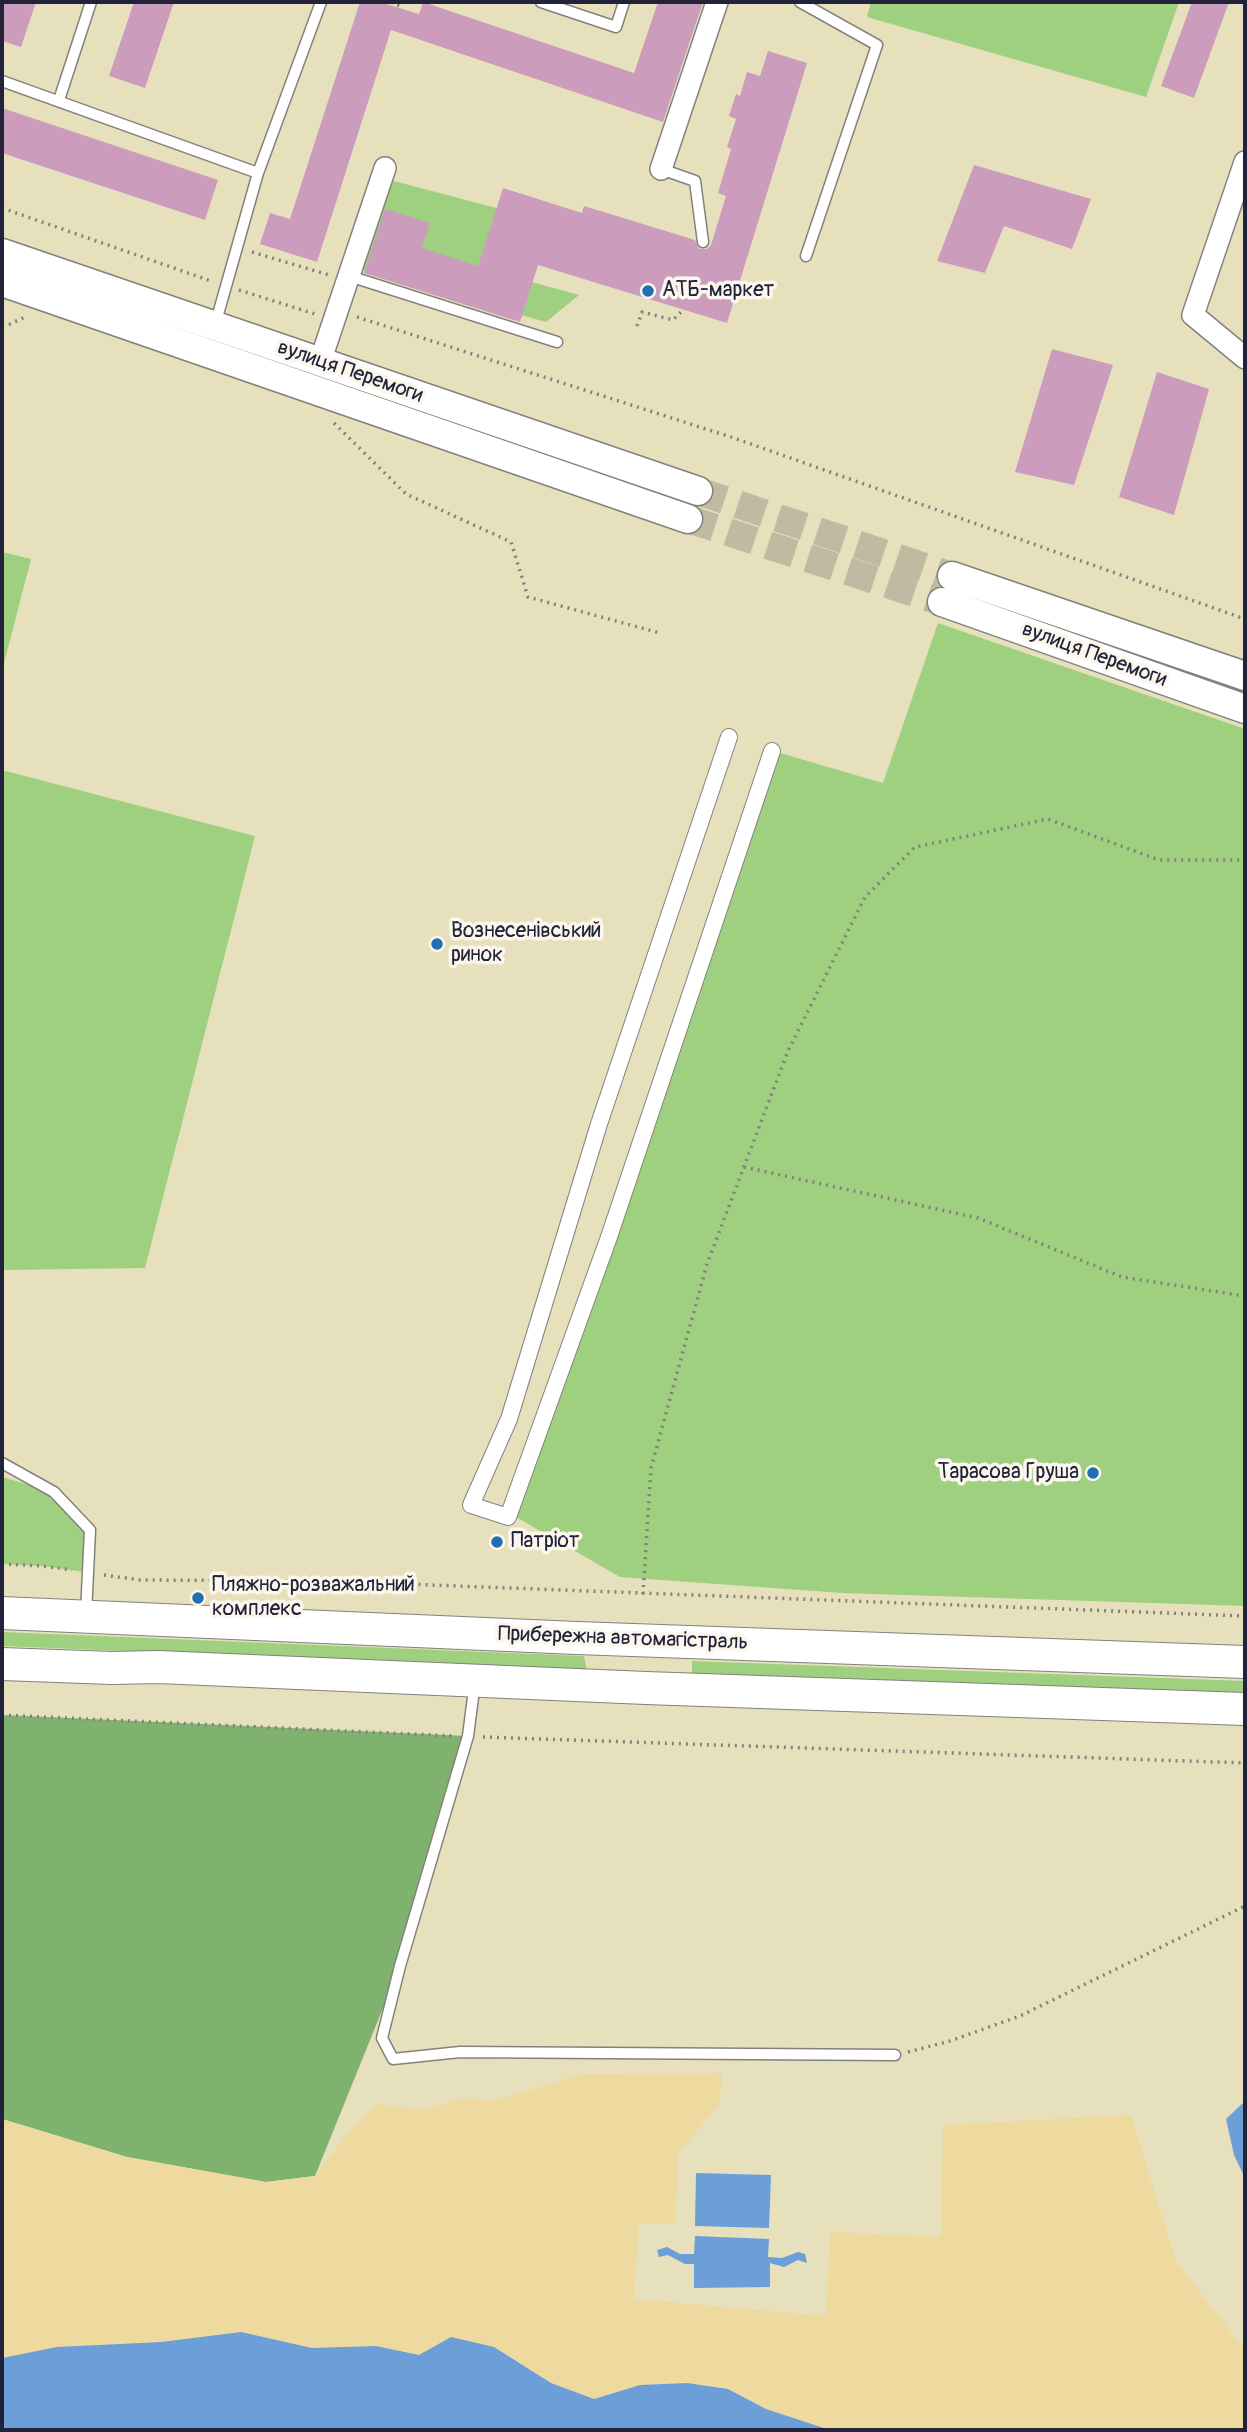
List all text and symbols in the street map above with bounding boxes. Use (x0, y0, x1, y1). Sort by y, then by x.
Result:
place label: АТБ-маркет (662, 278, 774, 304)
marker: АТБ-маркет (640, 283, 656, 299)
street label: вулиця Перемоги (274, 335, 426, 409)
street label: вулиця Перемоги (1018, 617, 1170, 693)
place label: Вознесенівський ринок (451, 919, 601, 969)
marker: Вознесенівський ринок (429, 936, 445, 952)
place label: Тарасова Груша (938, 1460, 1079, 1486)
marker: Тарасова Груша (1085, 1465, 1101, 1481)
place label: Патріот (511, 1529, 579, 1555)
marker: Патріот (489, 1534, 505, 1550)
place label: Пляжно-розважальний комплекс (212, 1573, 415, 1623)
marker: Пляжно-розважальний комплекс (190, 1590, 206, 1606)
street label: Прибережна автомагістраль (497, 1622, 749, 1656)

